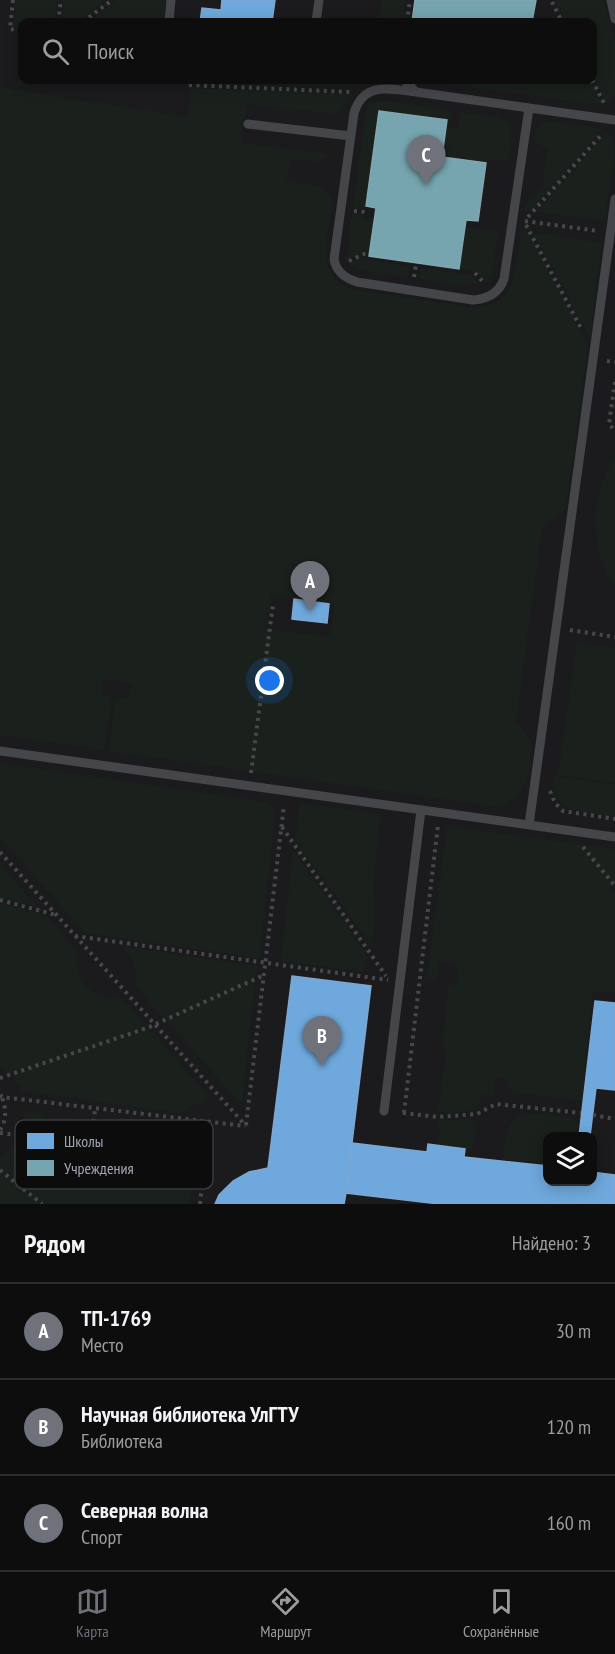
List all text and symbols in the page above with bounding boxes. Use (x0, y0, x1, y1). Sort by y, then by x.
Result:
search box (18, 18, 597, 84)
icon: search (39, 35, 72, 68)
text: Поиск (87, 37, 134, 65)
pin: C (406, 136, 446, 185)
pin: A (290, 562, 330, 611)
your location (255, 666, 284, 695)
pin: B (302, 1016, 342, 1066)
legend (15, 1120, 213, 1189)
text: Школы (64, 1131, 103, 1151)
map controls (543, 1132, 597, 1186)
button: layers (543, 1132, 597, 1186)
text: Учреждения (64, 1158, 134, 1178)
text: Рядом (24, 1227, 85, 1260)
text: Найдено: 3 (512, 1230, 591, 1256)
text: ТП-1769 (81, 1304, 152, 1332)
text: A (38, 1318, 49, 1344)
text: 30 m (556, 1318, 591, 1344)
text: Место (81, 1332, 124, 1358)
text: Научная библиотека УлГТУ (81, 1400, 299, 1428)
text: B (39, 1414, 48, 1440)
text: 120 m (547, 1414, 591, 1440)
text: Библиотека (81, 1428, 163, 1454)
text: Северная волна (81, 1496, 208, 1524)
text: C (39, 1510, 48, 1536)
text: 160 m (547, 1510, 591, 1536)
text: Спорт (81, 1524, 122, 1550)
tab: Карта (76, 1585, 109, 1641)
tab: Маршрут (260, 1585, 311, 1641)
tab: Сохранённые (463, 1585, 539, 1641)

